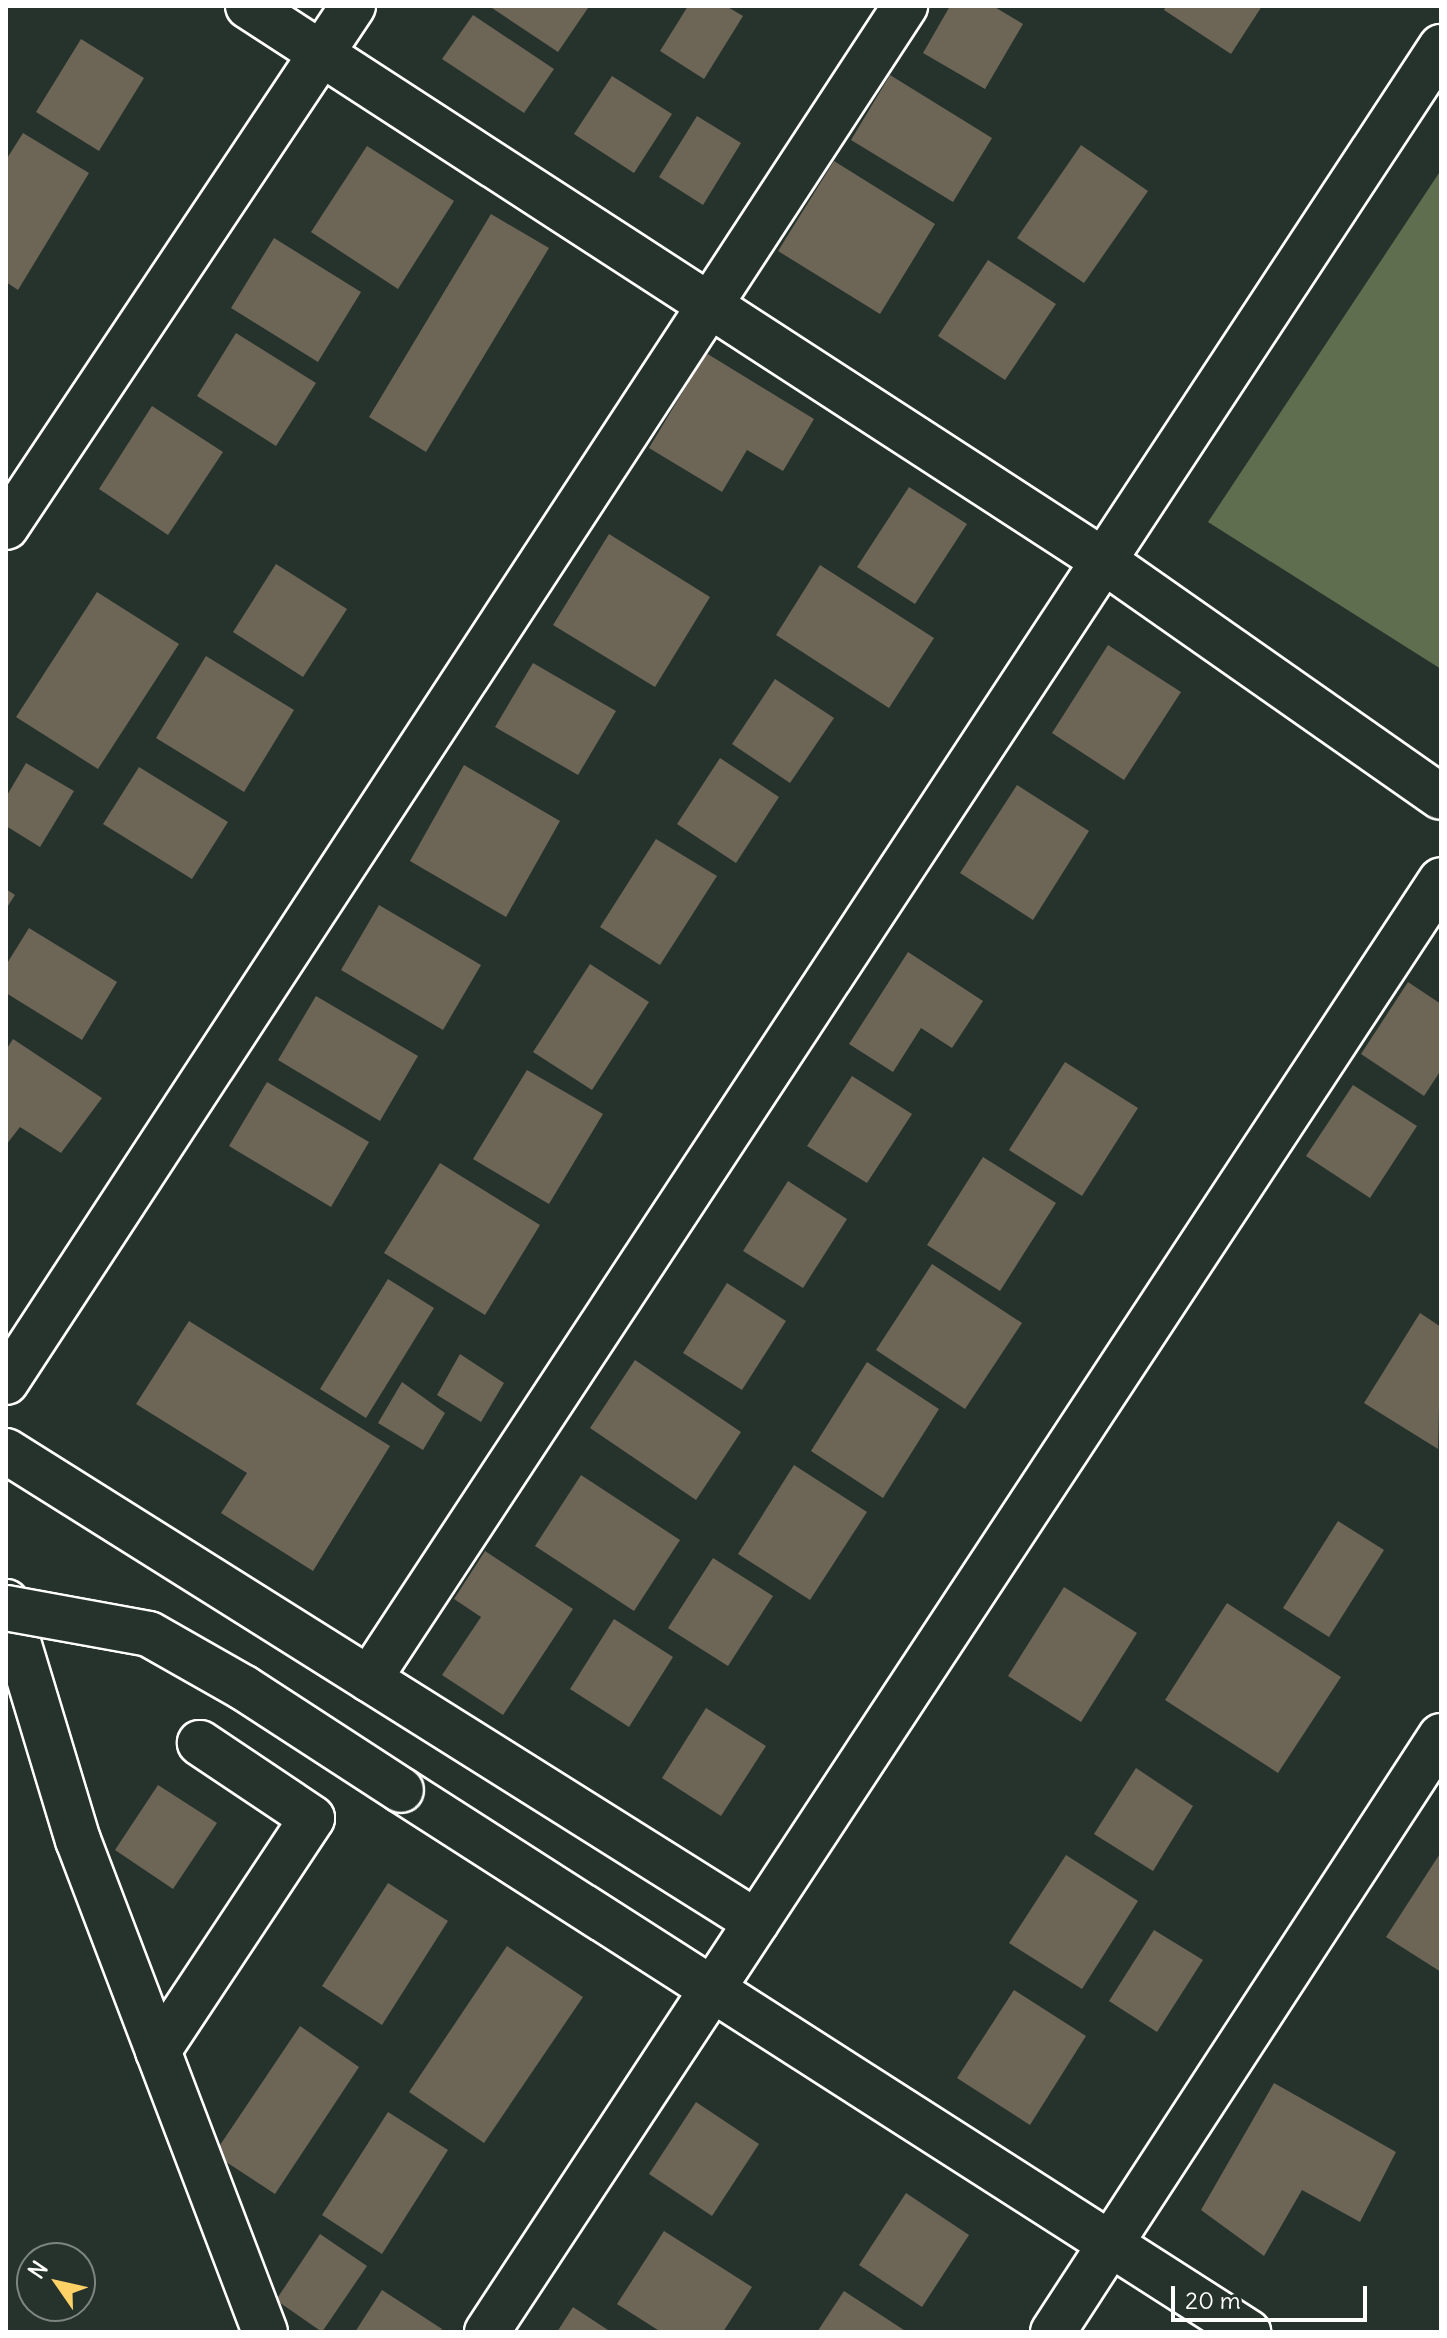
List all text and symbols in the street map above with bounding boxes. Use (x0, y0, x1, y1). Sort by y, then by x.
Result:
north arrow (16, 2242, 96, 2322)
text: N (22, 2256, 54, 2284)
scale bar (1175, 2270, 1371, 2320)
text: 20 m (1185, 2285, 1241, 2315)

